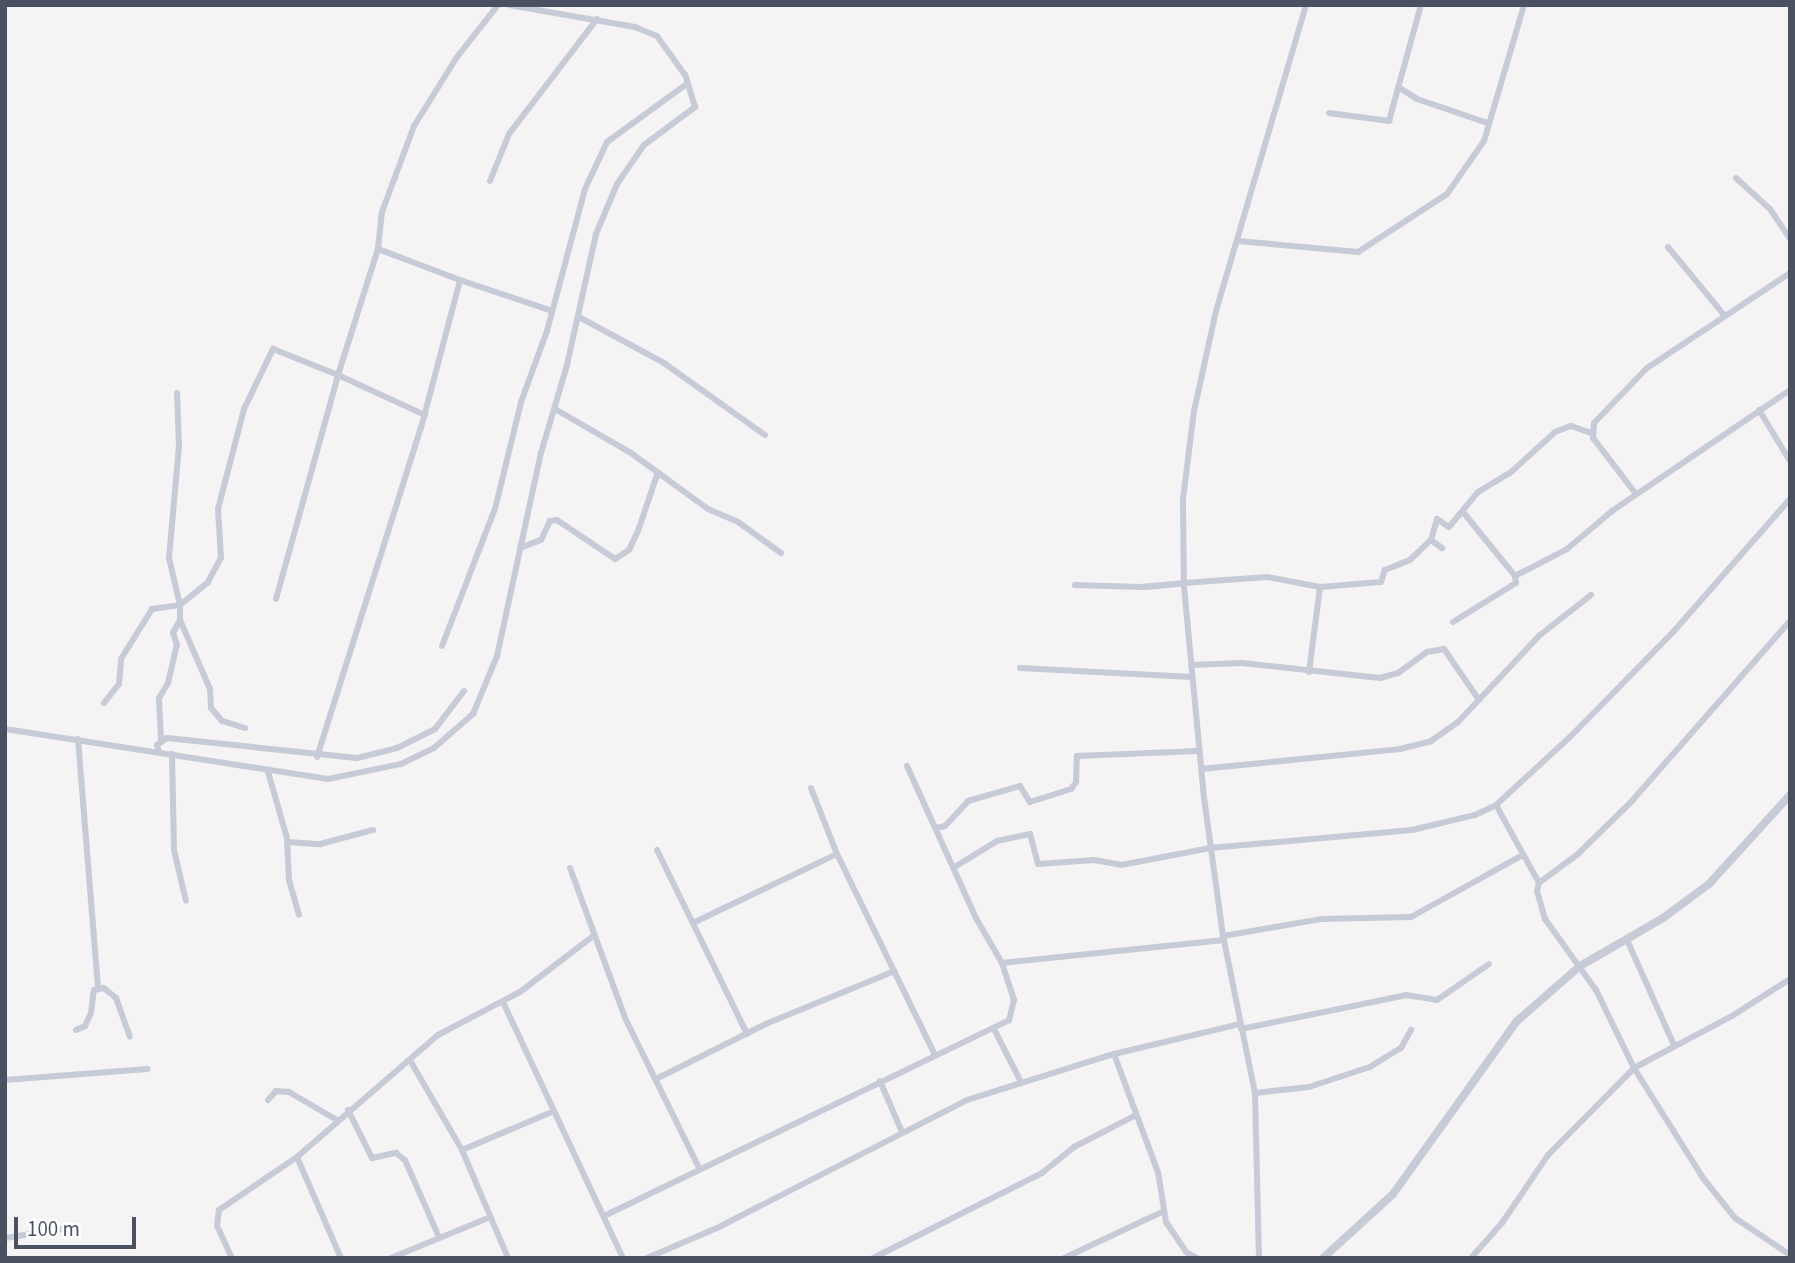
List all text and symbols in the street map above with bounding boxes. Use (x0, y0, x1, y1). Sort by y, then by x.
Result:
scale bar (18, 1204, 140, 1248)
text: 100 m (27, 1214, 80, 1244)

